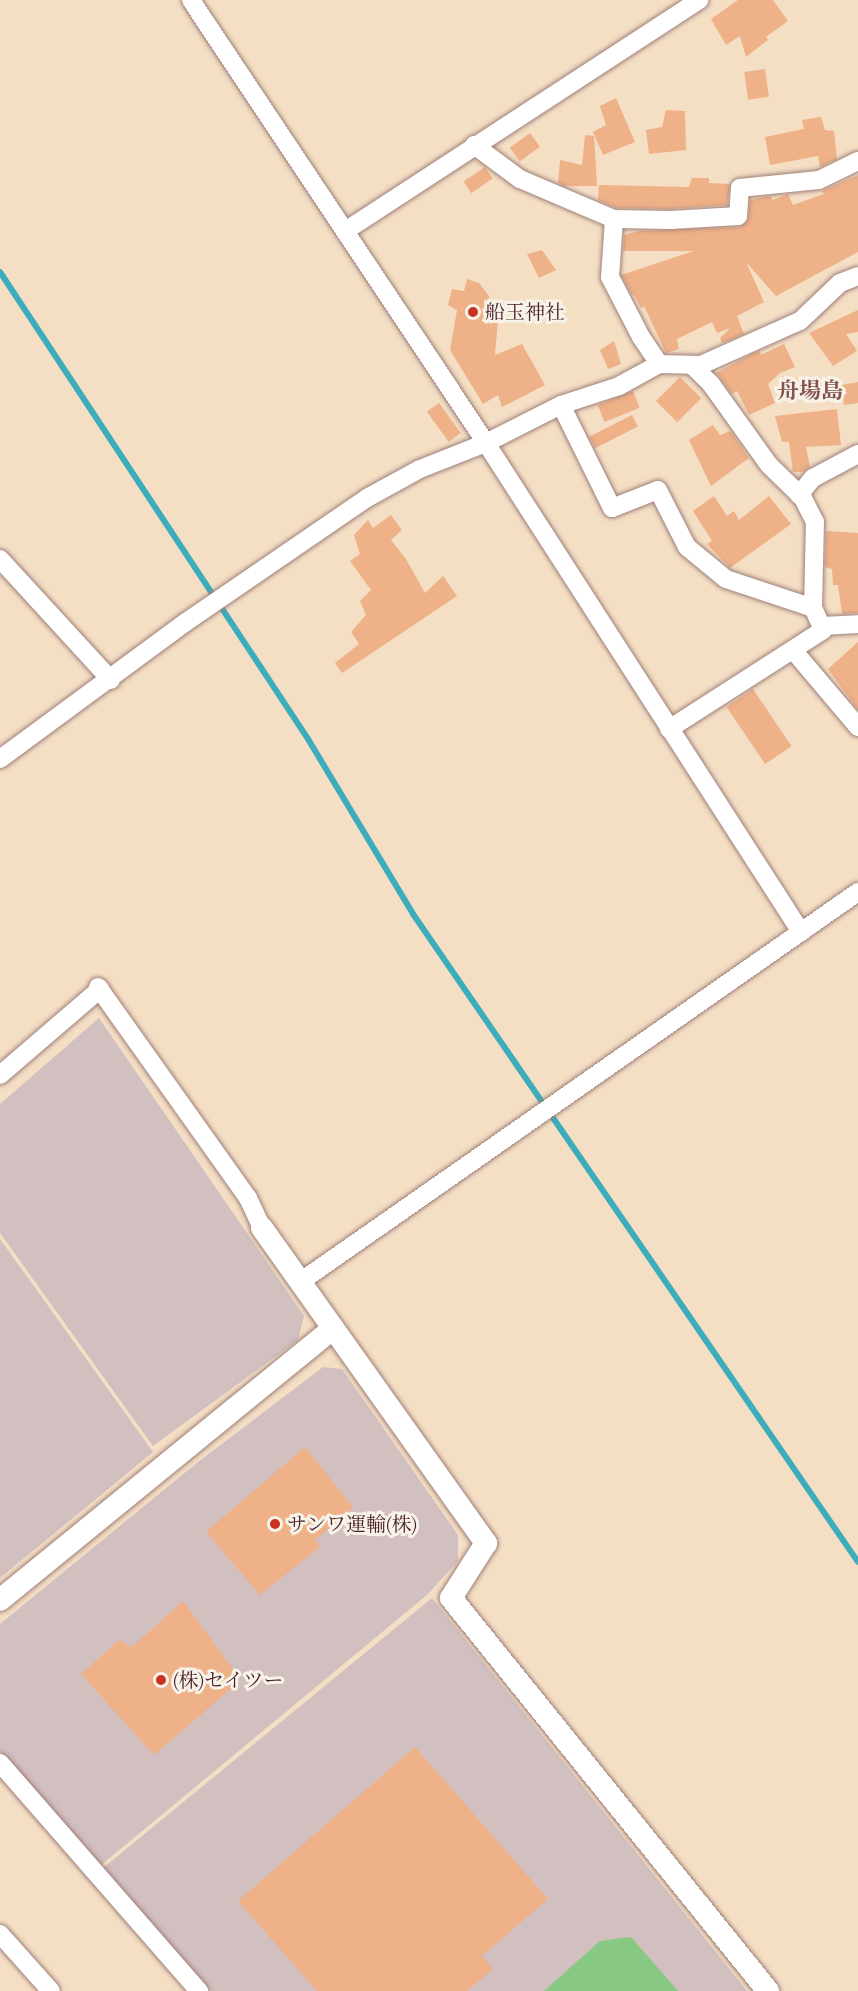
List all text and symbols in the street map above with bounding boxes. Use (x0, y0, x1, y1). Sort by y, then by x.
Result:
place label: 船玉神社 (485, 300, 565, 324)
marker: 船玉神社 (466, 305, 480, 319)
district label: 舟場島 (777, 379, 843, 405)
place label: サンワ運輸(株) (287, 1512, 418, 1536)
marker: サンワ運輸(株) (268, 1517, 282, 1531)
place label: (株)セイツー (173, 1668, 284, 1692)
marker: (株)セイツー (154, 1673, 168, 1687)

